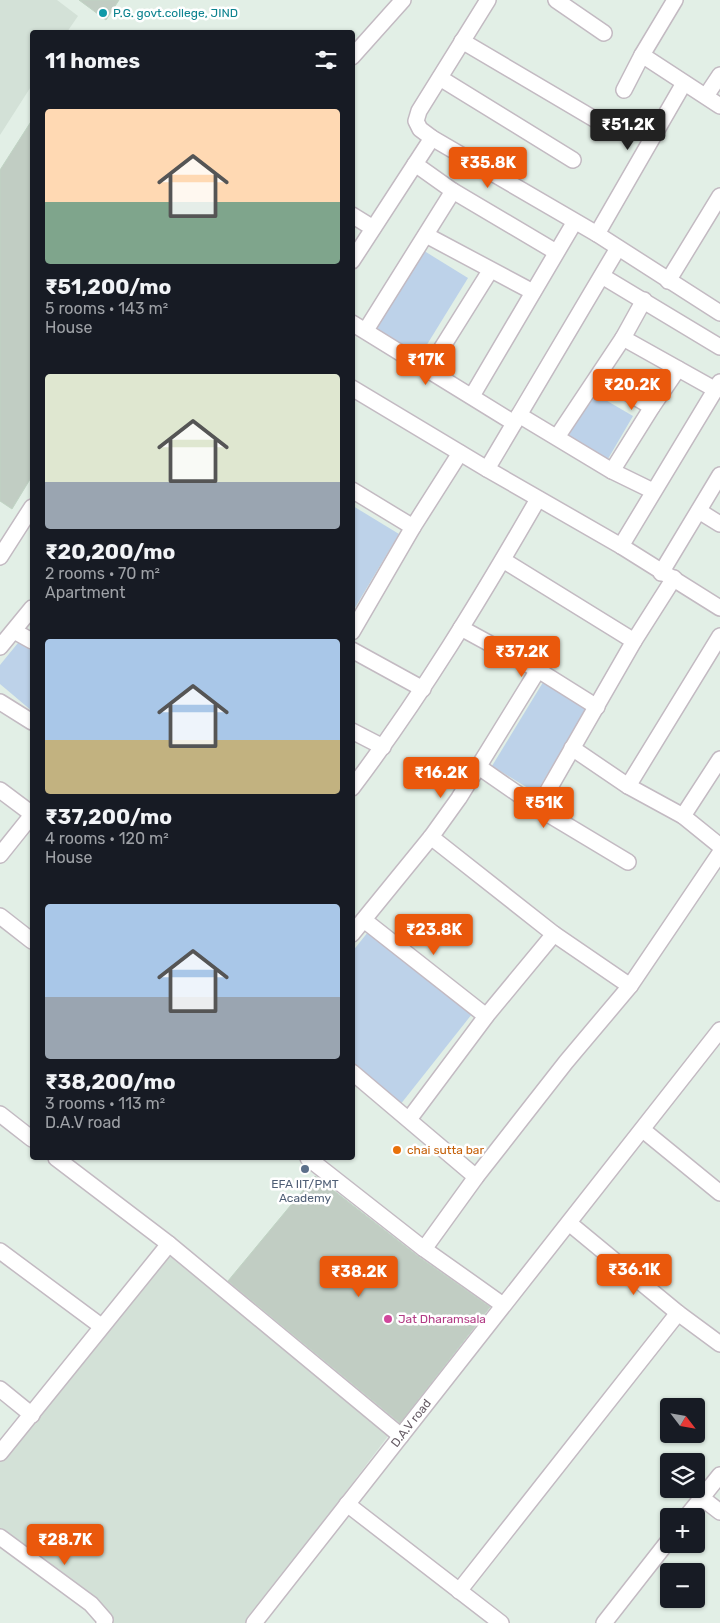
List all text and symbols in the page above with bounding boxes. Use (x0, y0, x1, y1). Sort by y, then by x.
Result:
place label: P.G. govt.college, JIND (113, 6, 238, 20)
marker: P.G. govt.college, JIND (97, 7, 109, 19)
icon: filters (312, 46, 340, 74)
text: 11 homes (45, 48, 140, 73)
pin: ₹51.2K (587, 108, 669, 151)
text: ₹51.2K (601, 115, 655, 134)
icon: home (148, 141, 238, 231)
pin: ₹35.8K (447, 146, 529, 189)
text: ₹35.8K (460, 153, 516, 172)
text: ₹51,200/mo (45, 274, 171, 299)
text: 5 rooms · 143 m² (45, 299, 168, 318)
text: House (45, 318, 92, 337)
pin: ₹17K (396, 344, 456, 386)
text: ₹17K (407, 350, 445, 369)
pin: ₹20.2K (591, 368, 673, 411)
text: ₹20.2K (604, 375, 660, 394)
icon: home (148, 406, 238, 496)
text: ₹20,200/mo (45, 539, 175, 564)
text: 2 rooms · 70 m² (45, 564, 160, 583)
text: Apartment (45, 583, 125, 602)
pin: ₹37.2K (481, 636, 563, 678)
text: ₹37.2K (495, 642, 549, 661)
icon: home (148, 671, 238, 761)
pin: ₹16.2K (400, 756, 482, 799)
text: ₹16.2K (414, 763, 468, 782)
pin: ₹51K (514, 786, 574, 829)
text: ₹51K (525, 793, 563, 812)
text: ₹37,200/mo (45, 804, 172, 829)
text: 4 rooms · 120 m² (45, 829, 169, 848)
text: House (45, 848, 92, 867)
pin: ₹23.8K (393, 914, 475, 956)
text: ₹23.8K (406, 920, 462, 939)
icon: home (148, 936, 238, 1026)
text: ₹38,200/mo (45, 1069, 175, 1094)
text: 3 rooms · 113 m² (45, 1094, 165, 1113)
text: D.A.V road (45, 1113, 121, 1132)
place label: chai sutta bar (407, 1143, 484, 1157)
marker: chai sutta bar (391, 1144, 403, 1156)
marker: EFA IIT/PMT Academy (299, 1163, 311, 1175)
place label: EFA IIT/PMT Academy (271, 1177, 339, 1205)
pin: ₹36.1K (593, 1254, 675, 1296)
pin: ₹38.2K (318, 1256, 400, 1298)
text: ₹36.1K (608, 1260, 660, 1279)
text: ₹38.2K (331, 1262, 387, 1281)
place label: Jat Dharamsala (398, 1312, 486, 1326)
marker: Jat Dharamsala (382, 1313, 394, 1325)
street label: D.A.V road (388, 1396, 434, 1450)
north arrow (660, 1398, 705, 1442)
map controls (660, 1398, 705, 1608)
button: layers (660, 1453, 705, 1498)
button: + (660, 1508, 705, 1553)
pin: ₹28.7K (24, 1524, 106, 1566)
text: ₹28.7K (38, 1530, 92, 1549)
button: − (660, 1563, 705, 1608)

